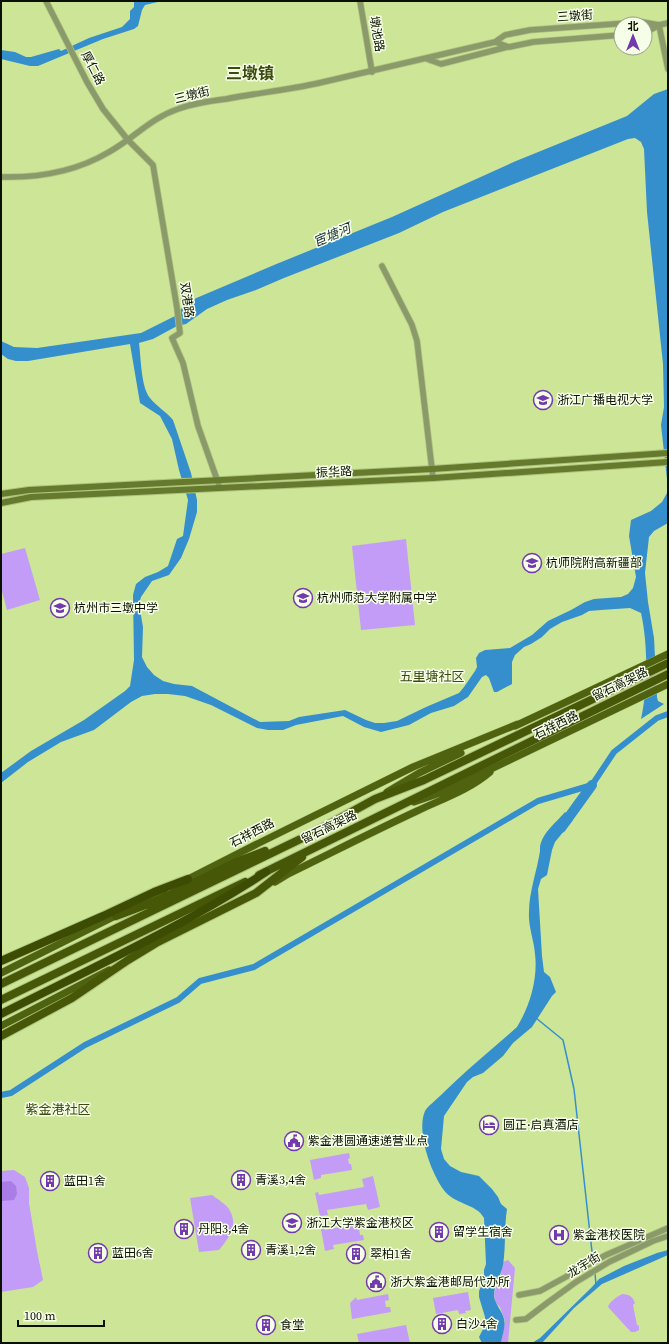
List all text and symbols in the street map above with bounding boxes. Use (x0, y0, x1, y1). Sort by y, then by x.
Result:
street label: 三墩街 (556, 7, 594, 25)
street label: 墩池路 (366, 15, 388, 53)
north arrow (613, 16, 653, 56)
text: 北 (628, 19, 639, 34)
street label: 厚仁路 (77, 48, 109, 88)
district label: 三墩镇 (226, 62, 274, 84)
street label: 三墩街 (173, 83, 211, 107)
water label: 宦塘河 (311, 218, 356, 250)
street label: 双港路 (177, 281, 197, 319)
school or university icon: 浙江广播电视大学 (532, 389, 554, 411)
place label: 浙江广播电视大学 (557, 392, 653, 408)
street label: 振华路 (316, 463, 352, 481)
school or university icon: 杭师院附高新疆部 (521, 552, 543, 574)
place label: 杭师院附高新疆部 (546, 555, 642, 571)
school or university icon: 杭州师范大学附属中学 (292, 587, 314, 609)
place label: 杭州师范大学附属中学 (317, 590, 437, 606)
school or university icon: 杭州市三墩中学 (49, 597, 71, 619)
place label: 杭州市三墩中学 (74, 600, 158, 616)
street label: 留石高架路 (590, 664, 650, 704)
district label: 五里塘社区 (399, 668, 465, 685)
street label: 石祥西路 (531, 707, 581, 743)
street label: 留石高架路 (299, 807, 359, 847)
street label: 石祥西路 (227, 815, 277, 851)
district label: 紫金港社区 (25, 1101, 91, 1118)
hotel icon: 圆正·启真酒店 (478, 1114, 500, 1136)
place label: 圆正·启真酒店 (503, 1117, 579, 1133)
public building icon: 紫金港圆通速递营业点 (283, 1130, 305, 1152)
place label: 紫金港圆通速递营业点 (308, 1133, 428, 1149)
building icon: 青溪3,4舍 (230, 1169, 252, 1191)
building icon: 蓝田1舍 (39, 1170, 61, 1192)
place label: 青溪3,4舍 (255, 1172, 307, 1188)
place label: 蓝田1舍 (64, 1173, 106, 1189)
school or university icon: 浙江大学紫金港校区 (281, 1212, 303, 1234)
place label: 浙江大学紫金港校区 (306, 1215, 414, 1231)
building icon: 丹阳3,4舍 (173, 1218, 195, 1240)
place label: 丹阳3,4舍 (198, 1221, 250, 1237)
building icon: 留学生宿舍 (428, 1221, 450, 1243)
place label: 留学生宿舍 (453, 1224, 513, 1240)
hospital icon: 紫金港校医院 (548, 1224, 570, 1246)
place label: 紫金港校医院 (573, 1227, 645, 1243)
building icon: 青溪1,2舍 (240, 1239, 262, 1261)
building icon: 蓝田6舍 (87, 1242, 109, 1264)
place label: 青溪1,2舍 (265, 1242, 317, 1258)
building icon: 翠柏1舍 (345, 1243, 367, 1265)
place label: 蓝田6舍 (112, 1245, 154, 1261)
place label: 翠柏1舍 (370, 1246, 412, 1262)
street label: 龙宇街 (564, 1249, 604, 1281)
public building icon: 浙大紫金港邮局代办所 (365, 1271, 387, 1293)
place label: 浙大紫金港邮局代办所 (390, 1274, 510, 1290)
scale bar (18, 1302, 104, 1328)
text: 100 m (24, 1308, 56, 1324)
building icon: 白沙4舍 (431, 1313, 453, 1335)
building icon: 食堂 (255, 1314, 277, 1336)
place label: 白沙4舍 (456, 1316, 498, 1332)
place label: 食堂 (280, 1317, 304, 1333)

